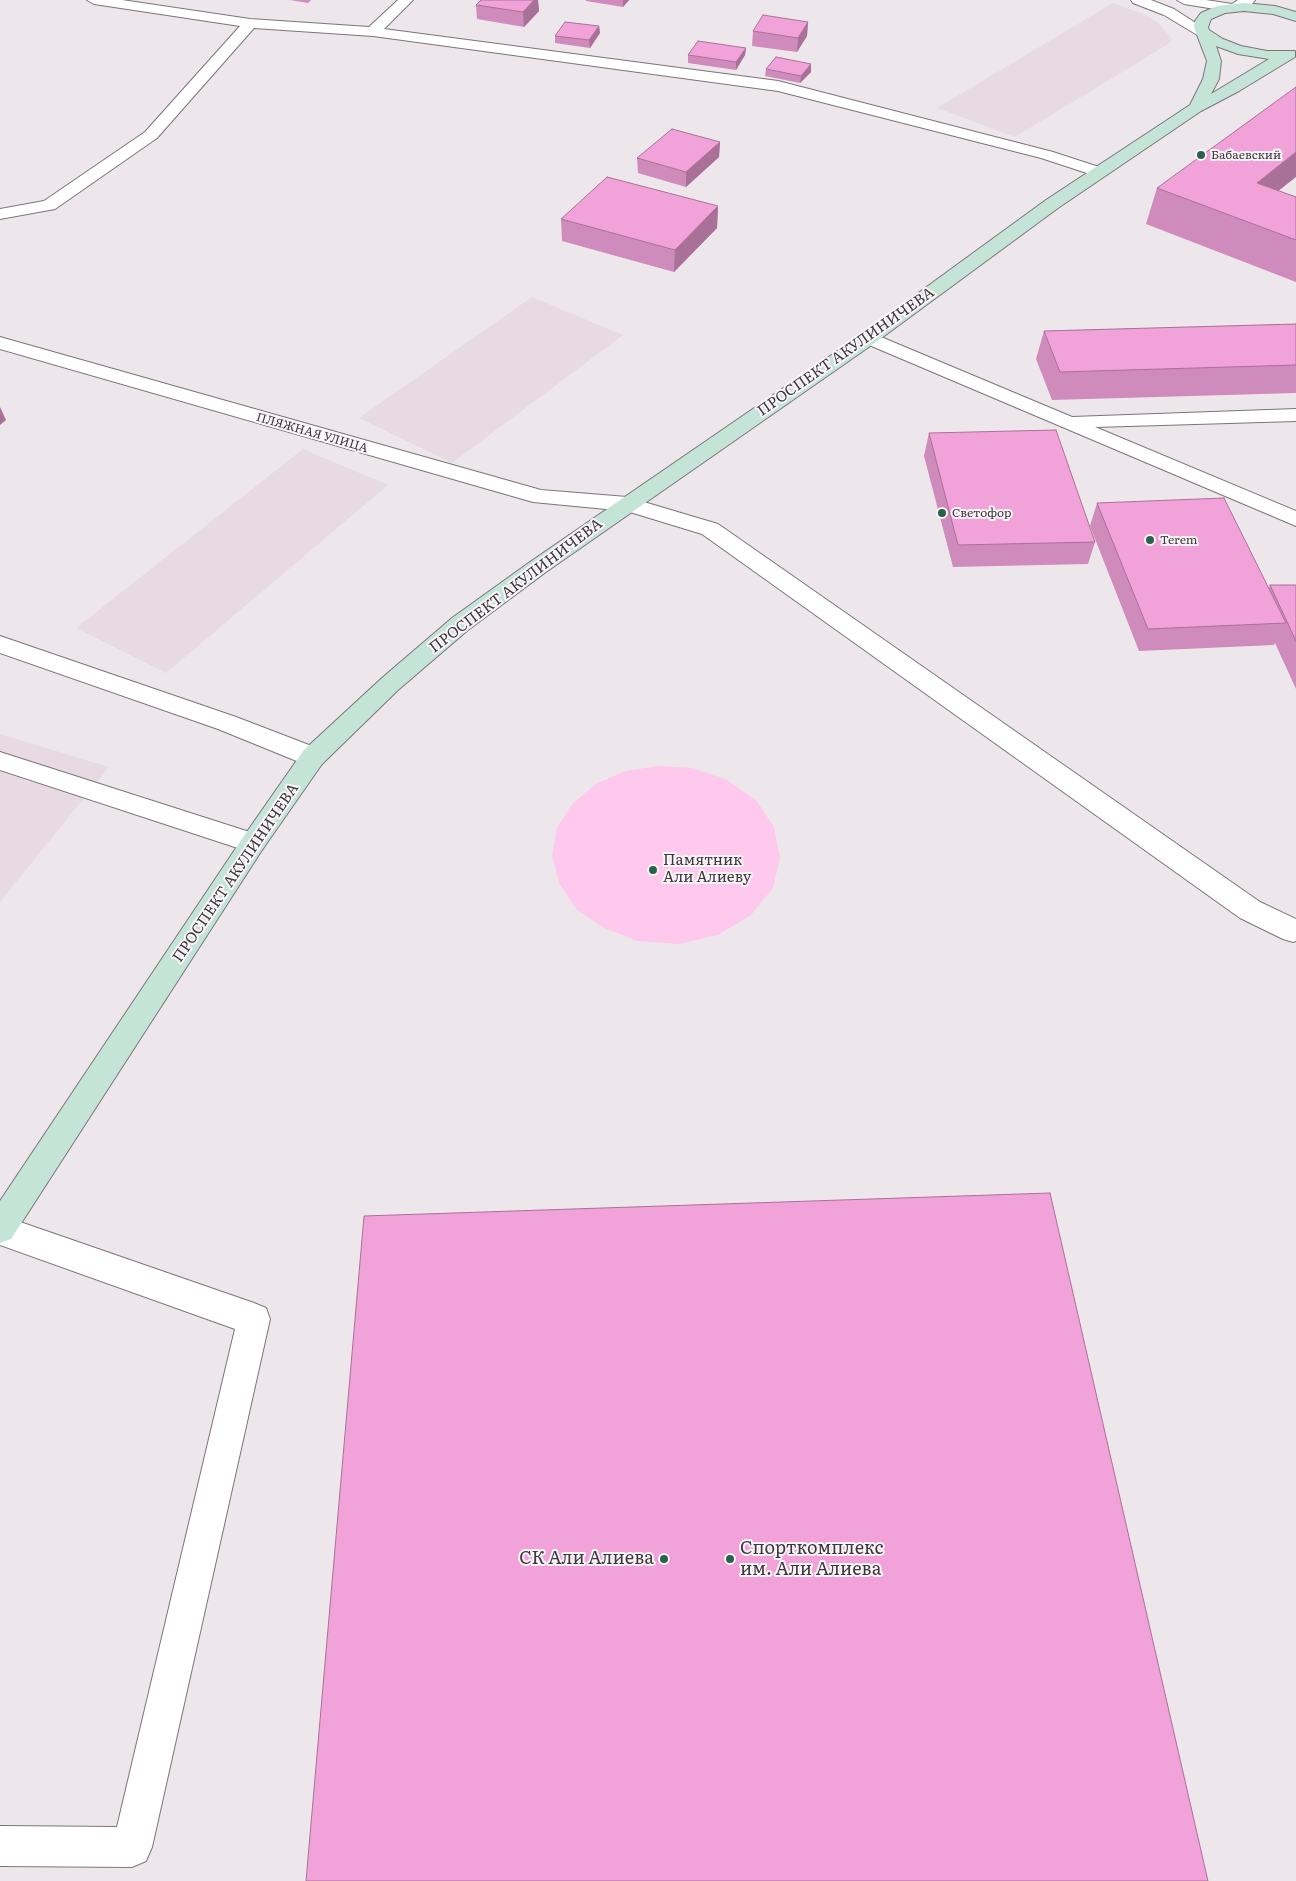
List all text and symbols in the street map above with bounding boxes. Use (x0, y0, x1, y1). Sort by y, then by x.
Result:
place label: Бабаевский (1211, 148, 1281, 162)
marker: Бабаевский (1195, 149, 1207, 161)
street label: ПРОСПЕКТ АКУЛИНИЧЕВА (754, 284, 938, 420)
street label: ПЛЯЖНАЯ УЛИЦА (254, 410, 370, 456)
place label: Светофор (952, 506, 1011, 520)
marker: Светофор (936, 507, 948, 519)
street label: ПРОСПЕКТ АКУЛИНИЧЕВА (426, 515, 606, 657)
place label: Terem (1160, 533, 1197, 547)
marker: Terem (1144, 534, 1156, 546)
street label: ПРОСПЕКТ АКУЛИНИЧЕВА (169, 780, 303, 966)
place label: Памятник Али Алиеву (663, 852, 751, 887)
marker: Памятник Али Алиеву (647, 864, 659, 876)
place label: Спорткомплекс им. Али Алиева (740, 1538, 884, 1580)
place label: СК Али Алиева (519, 1548, 654, 1570)
marker: СК Али Алиева (658, 1553, 670, 1565)
marker: Спорткомплекс им. Али Алиева (724, 1553, 736, 1565)

